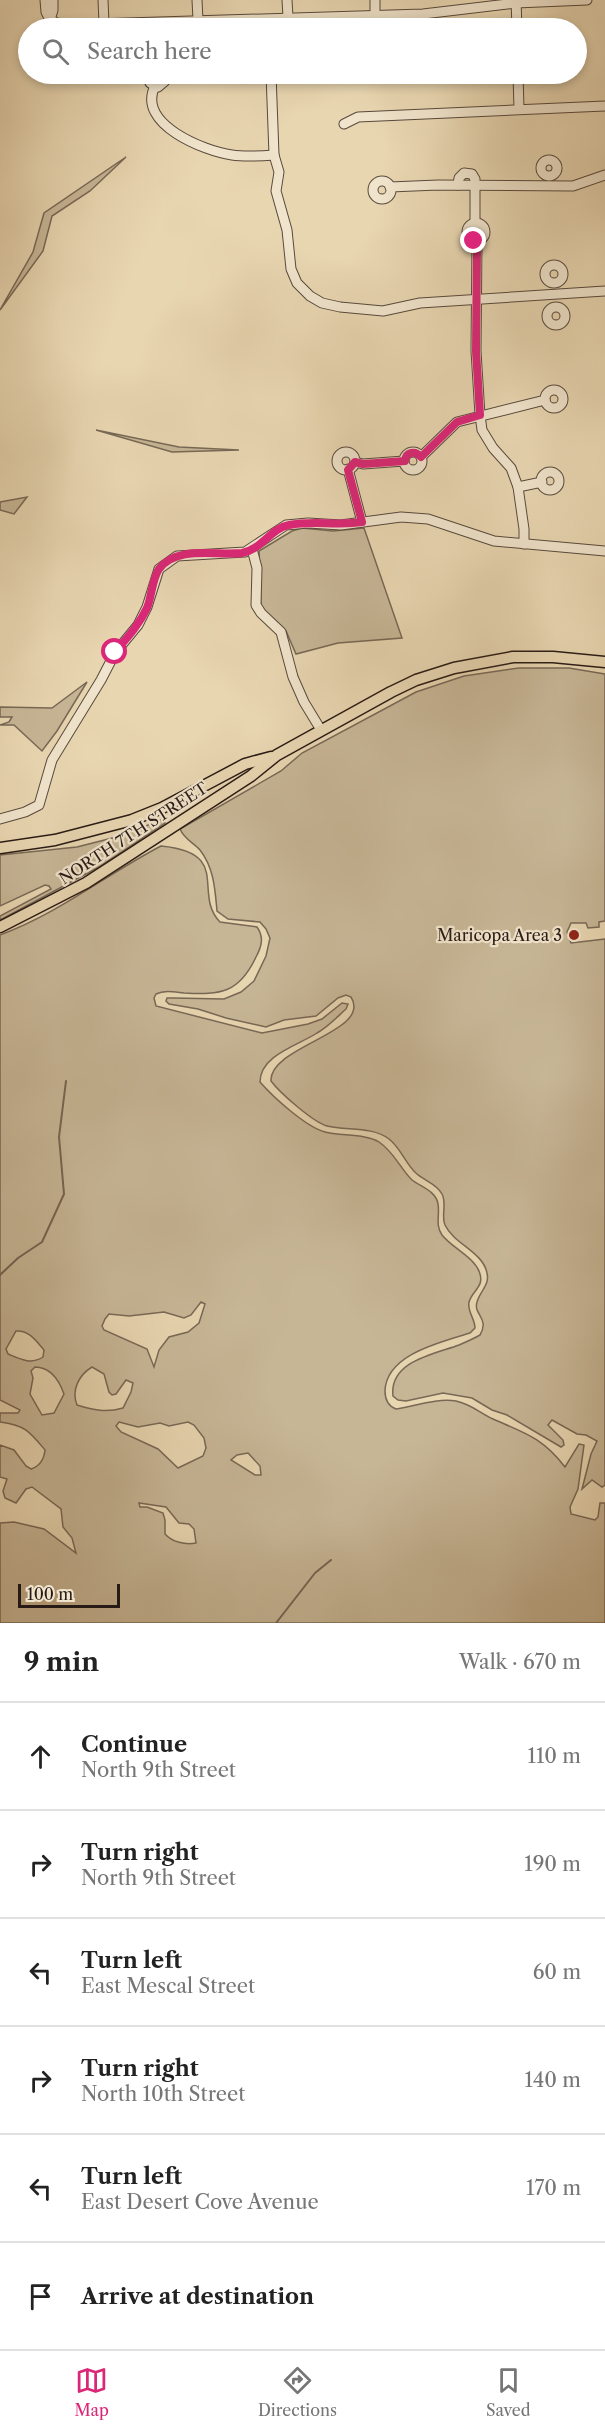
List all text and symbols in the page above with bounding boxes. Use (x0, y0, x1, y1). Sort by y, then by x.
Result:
search box (18, 18, 587, 84)
icon: search (39, 35, 72, 68)
text: Search here (87, 38, 212, 65)
route end (460, 227, 486, 253)
route start (101, 638, 127, 664)
street label: NORTH 7TH STREET (55, 778, 211, 888)
place label: Maricopa Area 3 (437, 925, 562, 945)
marker: Maricopa Area 3 (567, 928, 581, 942)
scale bar (18, 1581, 120, 1608)
text: 100 m (27, 1584, 73, 1604)
text: 9 min (24, 1646, 99, 1678)
text: Walk · 670 m (459, 1650, 581, 1674)
text: Continue (81, 1731, 187, 1758)
icon: ahead (24, 1740, 57, 1773)
text: 110 m (528, 1744, 581, 1768)
text: North 9th Street (81, 1758, 236, 1782)
text: Turn right (81, 1839, 199, 1866)
icon: right (24, 1848, 57, 1881)
text: 190 m (524, 1852, 581, 1876)
text: North 9th Street (81, 1866, 236, 1890)
text: Turn left (81, 1947, 182, 1974)
icon: left (24, 1956, 57, 1989)
text: 60 m (533, 1960, 581, 1984)
text: East Mescal Street (81, 1974, 255, 1998)
text: Turn right (81, 2055, 199, 2082)
icon: right (24, 2064, 57, 2097)
text: 140 m (524, 2068, 581, 2092)
text: North 10th Street (81, 2082, 245, 2106)
text: Turn left (81, 2163, 182, 2190)
icon: left (24, 2172, 57, 2205)
text: 170 m (526, 2176, 581, 2200)
text: East Desert Cove Avenue (81, 2190, 319, 2214)
icon: arrive (24, 2280, 57, 2313)
text: Arrive at destination (81, 2283, 314, 2310)
tab: Map (75, 2364, 109, 2420)
tab: Directions (258, 2364, 337, 2420)
tab: Saved (486, 2364, 530, 2420)

